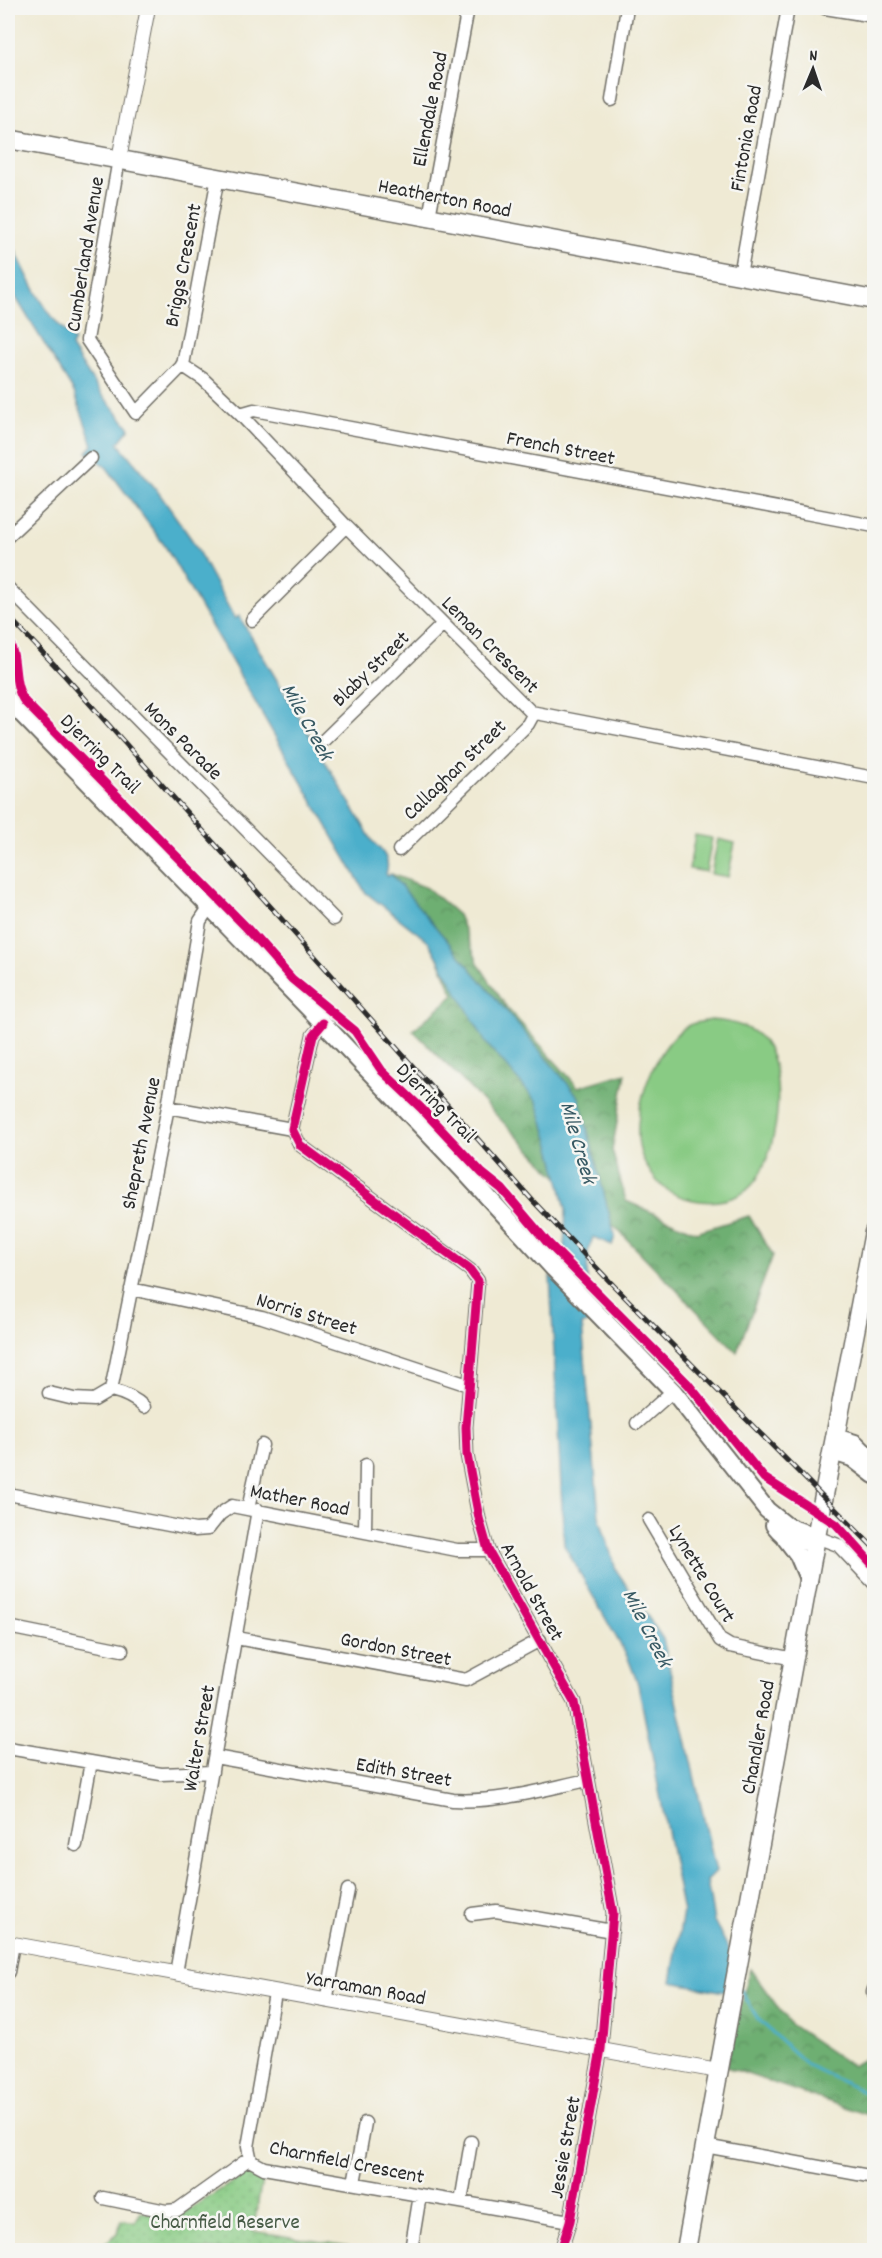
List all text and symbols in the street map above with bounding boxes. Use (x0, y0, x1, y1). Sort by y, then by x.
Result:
north arrow (783, 39, 843, 99)
text: N (809, 45, 818, 68)
street label: Ellendale Road (406, 50, 458, 170)
street label: Fintonia Road (724, 83, 772, 194)
street label: Heatherton Road (375, 172, 514, 228)
street label: Cumberland Avenue (60, 175, 114, 334)
street label: Briggs Crescent (158, 201, 212, 330)
street label: French Street (504, 425, 618, 475)
street label: Leman Crescent (433, 590, 545, 702)
street label: Blaby Street (326, 625, 418, 715)
water label: Mile Creek (272, 678, 341, 769)
street label: Mons Parade (136, 696, 228, 788)
street label: Djerring Trail (52, 708, 146, 802)
street label: Callaghan Street (397, 714, 515, 829)
street label: Djerring Trail (388, 1057, 482, 1151)
street label: Shepreth Avenue (115, 1075, 170, 1212)
water label: Mile Creek (550, 1098, 604, 1190)
street label: Norris Street (252, 1286, 360, 1345)
street label: Mather Road (247, 1478, 352, 1526)
street label: Lynette Court (659, 1520, 742, 1630)
street label: Arnold Street (491, 1538, 570, 1648)
water label: Mile Creek (613, 1584, 680, 1675)
street label: Gordon Street (337, 1625, 454, 1676)
street label: Chandler Road (735, 1678, 785, 1797)
street label: Walter Street (177, 1683, 225, 1794)
street label: Edith Street (353, 1751, 454, 1797)
street label: Yarraman Road (303, 1965, 428, 2015)
street label: Jessie Street (543, 2094, 591, 2201)
street label: Charnfield Crescent (266, 2134, 427, 2194)
park label: Charnfield Reserve (150, 2209, 300, 2239)

